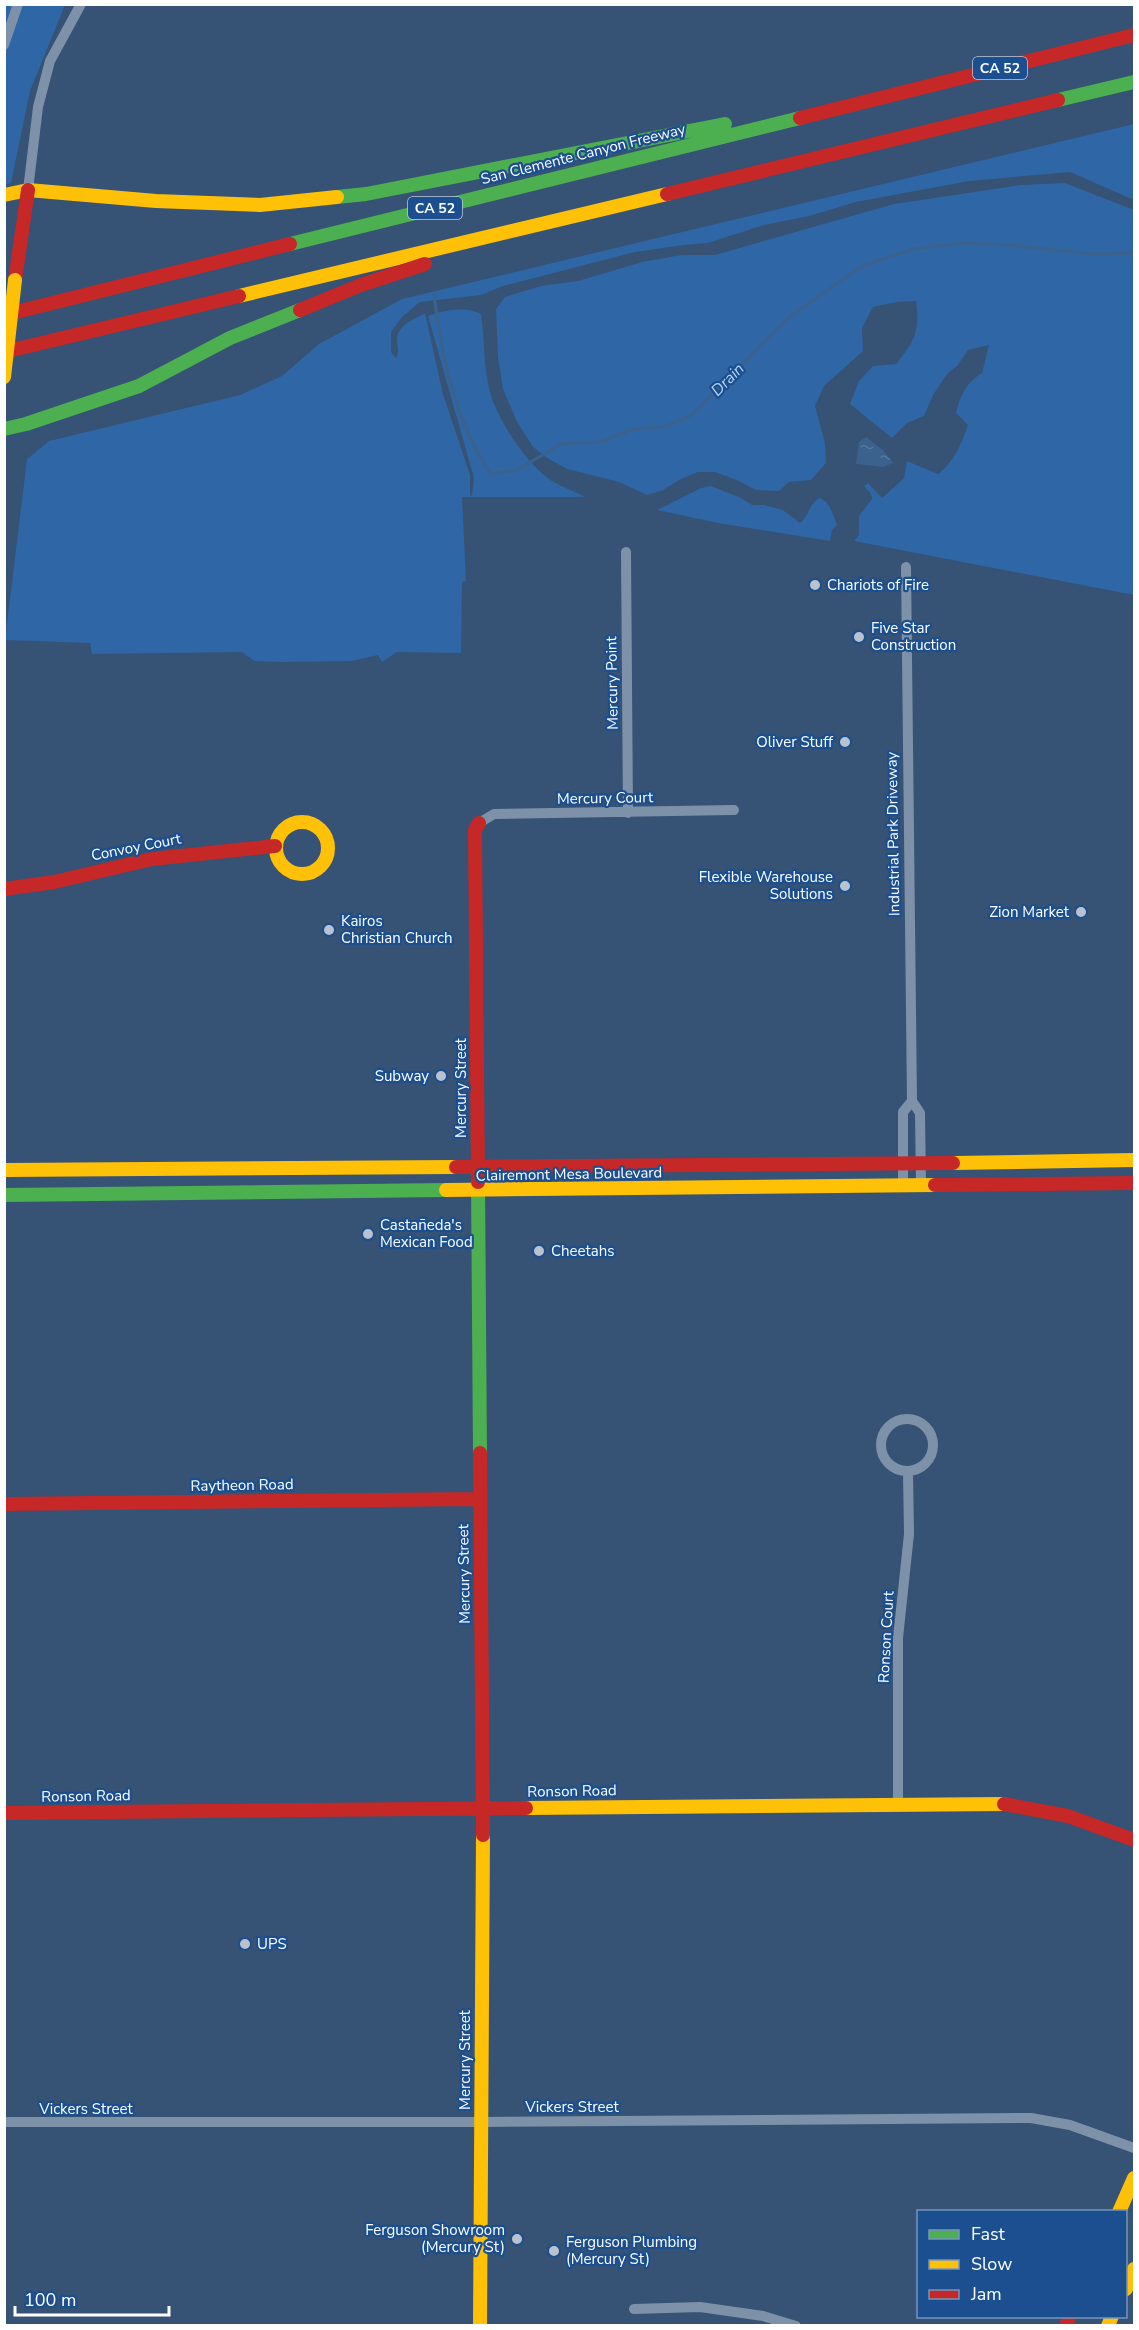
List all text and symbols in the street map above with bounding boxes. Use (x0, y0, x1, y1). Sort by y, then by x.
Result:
road number: CA 52 (973, 57, 1027, 79)
street label: San Clemente Canyon Freeway (479, 119, 688, 189)
road number: CA 52 (408, 197, 462, 219)
water label: Drain (706, 358, 749, 401)
place label: Chariots of Fire (827, 575, 929, 595)
marker: Chariots of Fire (808, 578, 822, 592)
place label: Five Star Construction (871, 618, 956, 655)
marker: Five Star Construction (852, 630, 866, 644)
street label: Mercury Point (601, 635, 623, 730)
place label: Oliver Stuff (756, 732, 834, 752)
marker: Oliver Stuff (838, 735, 852, 749)
street label: Industrial Park Driveway (882, 751, 904, 916)
street label: Mercury Court (557, 787, 654, 809)
street label: Convoy Court (89, 828, 183, 866)
place label: Flexible Warehouse Solutions (699, 867, 833, 904)
marker: Flexible Warehouse Solutions (838, 879, 852, 893)
place label: Zion Market (989, 902, 1070, 922)
marker: Zion Market (1074, 905, 1088, 919)
place label: Kairos Christian Church (341, 911, 452, 948)
marker: Kairos Christian Church (322, 923, 336, 937)
street label: Mercury Street (451, 1037, 471, 1138)
place label: Subway (375, 1066, 429, 1086)
marker: Subway (434, 1069, 448, 1083)
street label: Clairemont Mesa Boulevard (476, 1162, 662, 1186)
place label: Castañeda's Mexican Food (380, 1215, 473, 1252)
marker: Castañeda's Mexican Food (361, 1227, 375, 1241)
place label: Cheetahs (551, 1241, 615, 1261)
marker: Cheetahs (532, 1244, 546, 1258)
street label: Raytheon Road (190, 1474, 294, 1496)
street label: Mercury Street (453, 1523, 475, 1624)
street label: Ronson Court (874, 1590, 898, 1683)
street label: Ronson Road (527, 1780, 617, 1802)
street label: Ronson Road (41, 1785, 131, 1807)
place label: UPS (257, 1934, 287, 1954)
marker: UPS (238, 1937, 252, 1951)
street label: Mercury Street (455, 2009, 475, 2110)
street label: Vickers Street (524, 2097, 619, 2117)
street label: Vickers Street (38, 2099, 133, 2119)
legend (917, 2210, 1127, 2318)
place label: Ferguson Showroom (Mercury St) (365, 2220, 505, 2257)
text: Fast (971, 2222, 1006, 2246)
marker: Ferguson Showroom (Mercury St) (510, 2232, 524, 2246)
place label: Ferguson Plumbing (Mercury St) (566, 2232, 697, 2269)
marker: Ferguson Plumbing (Mercury St) (547, 2244, 561, 2258)
text: Slow (971, 2252, 1012, 2276)
scale bar (15, 2279, 170, 2317)
text: Jam (970, 2282, 1002, 2306)
text: 100 m (24, 2288, 76, 2312)

